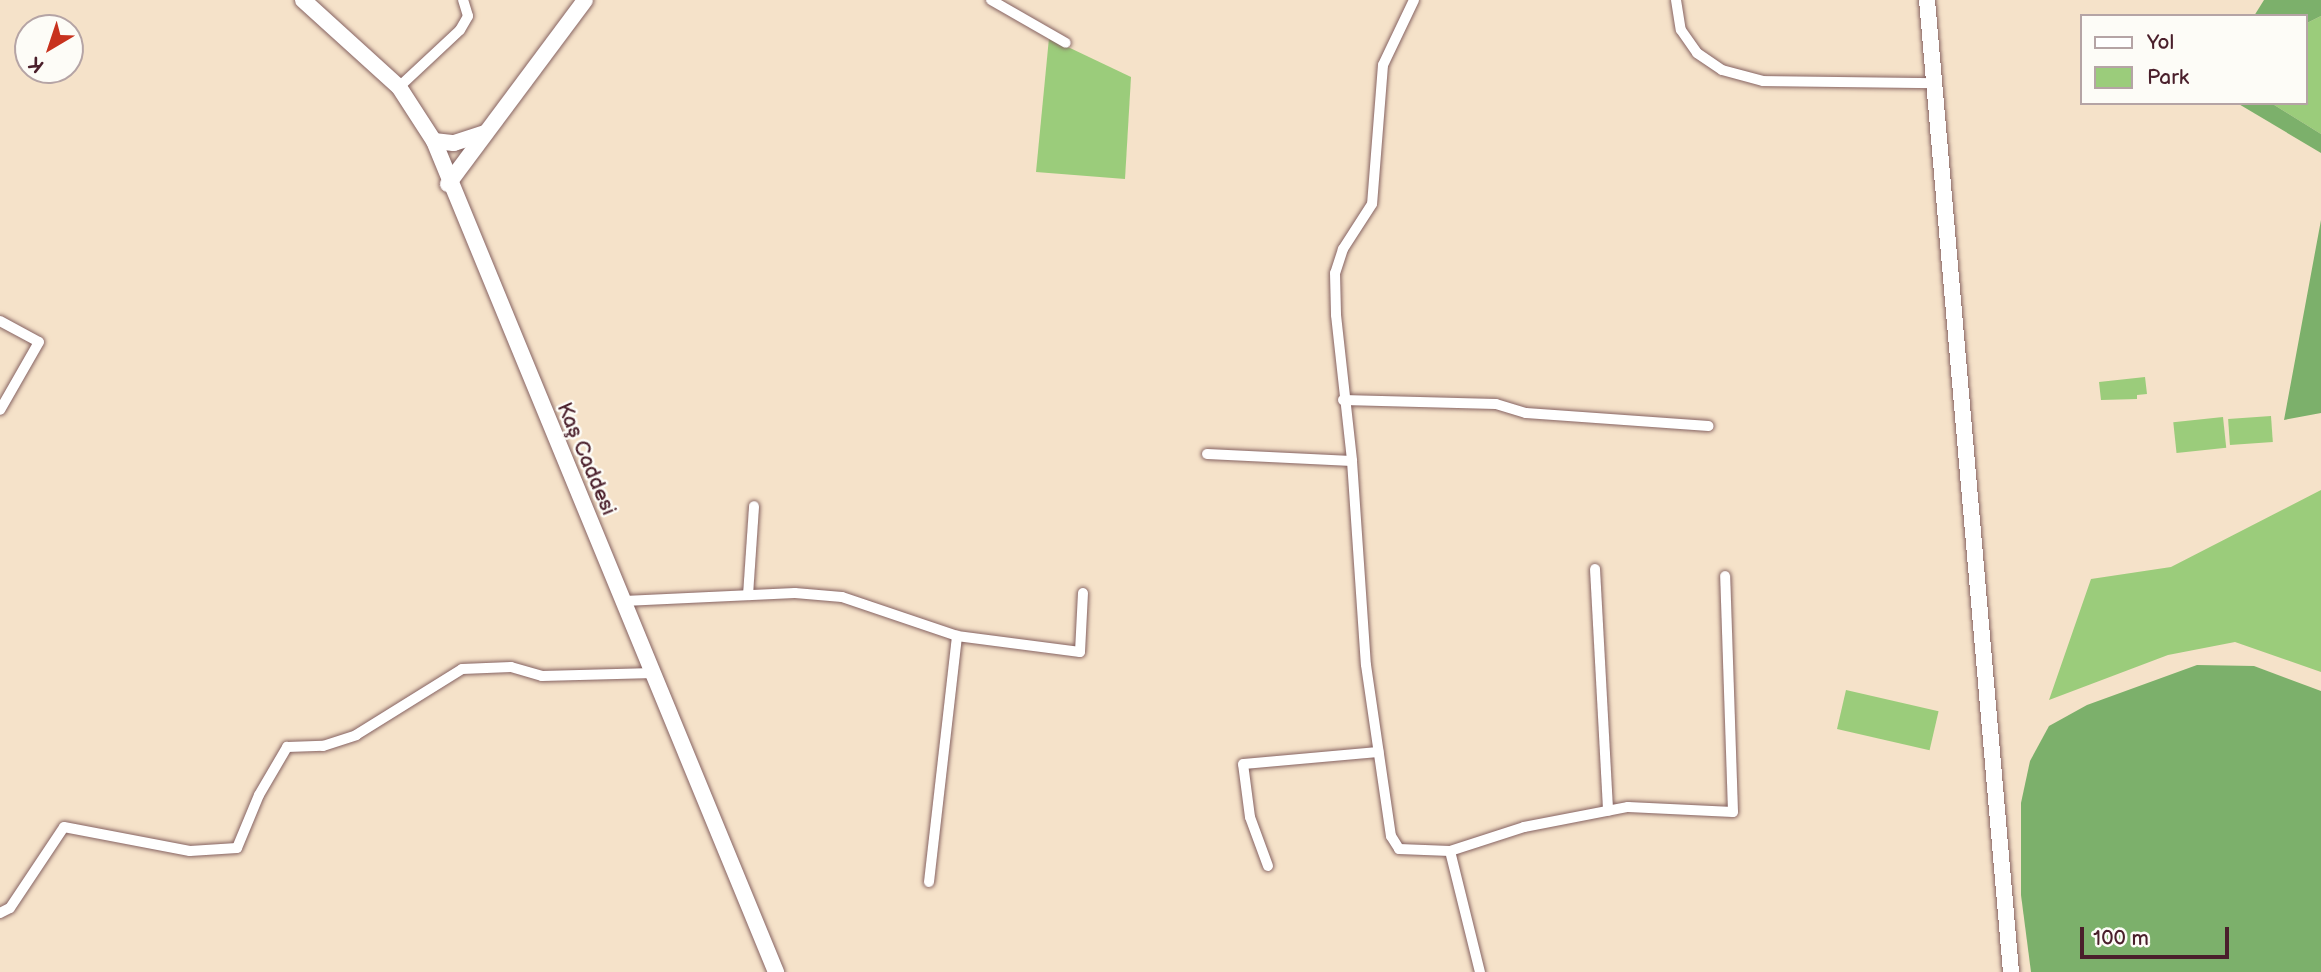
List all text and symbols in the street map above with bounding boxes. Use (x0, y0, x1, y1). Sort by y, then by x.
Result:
north arrow (14, 14, 84, 84)
legend (2080, 14, 2307, 105)
text: Yol (2147, 30, 2174, 55)
text: K (24, 51, 49, 77)
text: Park (2147, 65, 2189, 90)
street label: Kaş Caddesi (551, 399, 621, 519)
scale bar (2083, 912, 2232, 956)
text: 100 m (2093, 926, 2149, 951)

